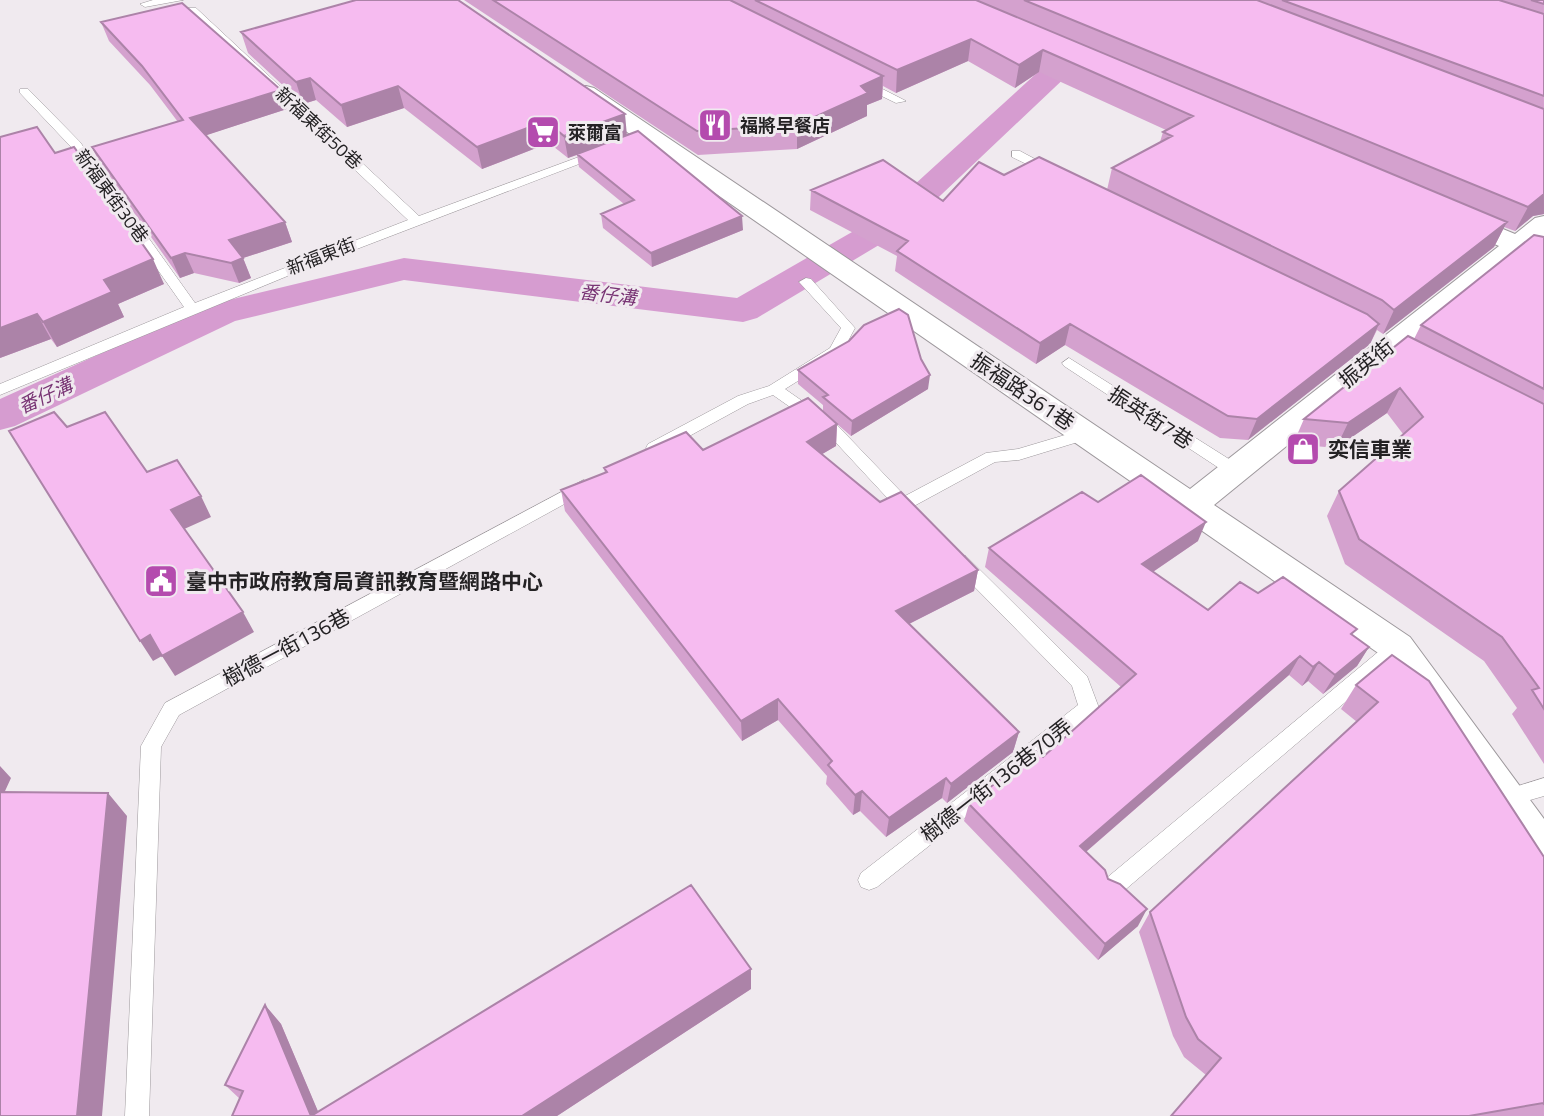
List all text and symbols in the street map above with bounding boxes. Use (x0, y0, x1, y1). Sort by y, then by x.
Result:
street label: 新福東街50巷 (270, 81, 368, 175)
restaurant icon: 福將早餐店 (696, 106, 734, 144)
place label: 福將早餐店 (740, 112, 830, 139)
supermarket icon: 萊爾富 (524, 113, 562, 151)
place label: 萊爾富 (568, 119, 622, 146)
street label: 新福東街30巷 (69, 143, 155, 249)
street label: 新福東街 (283, 230, 359, 282)
water label: 番仔溝 (578, 276, 641, 312)
street label: 振英街 (1331, 331, 1401, 395)
street label: 振福路361巷 (965, 344, 1081, 438)
water label: 番仔溝 (13, 369, 80, 420)
street label: 振英街7巷 (1102, 378, 1200, 456)
shop icon: 奕信車業 (1284, 430, 1322, 468)
place label: 奕信車業 (1328, 433, 1412, 465)
public building icon: 臺中市政府教育局資訊教育暨網路中心 (142, 562, 180, 600)
place label: 臺中市政府教育局資訊教育暨網路中心 (186, 565, 543, 597)
street label: 樹德一街136巷 (217, 600, 355, 694)
street label: 樹德一街136巷70弄 (913, 711, 1079, 849)

